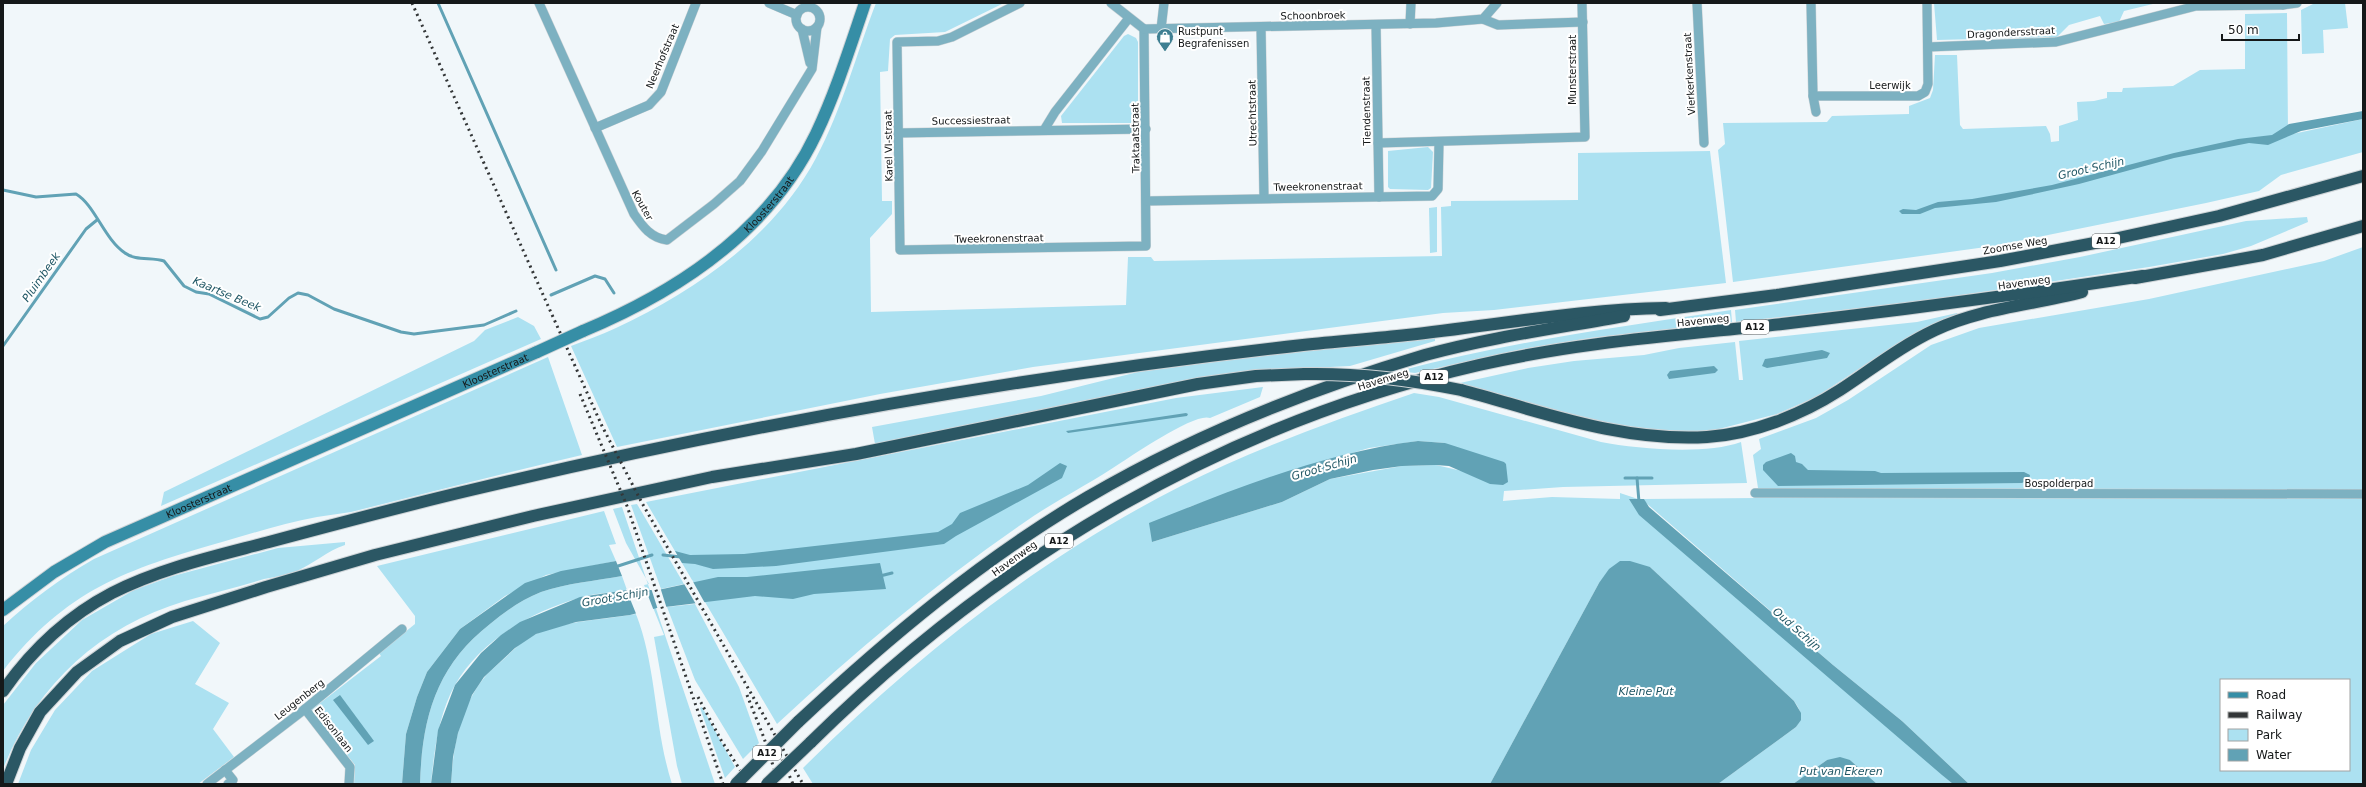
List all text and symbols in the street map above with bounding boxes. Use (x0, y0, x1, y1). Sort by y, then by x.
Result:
street label: Schoonbroek (1280, 9, 1346, 22)
scale bar (2222, 16, 2299, 42)
street label: Neerhofstraat (644, 22, 681, 90)
text: 50 m (2228, 23, 2259, 37)
street label: Dragondersstraat (1967, 25, 2055, 40)
place label: Rustpunt Begrafenissen (1178, 26, 1249, 49)
shop icon: Rustpunt Begrafenissen (1155, 27, 1175, 52)
street label: Vierkerkenstraat (1682, 32, 1697, 116)
street label: Munsterstraat (1567, 35, 1578, 105)
street label: Tiendenstraat (1360, 76, 1373, 147)
street label: Utrechtstraat (1246, 80, 1259, 146)
street label: Leerwijk (1869, 80, 1911, 91)
street label: Traktaatstraat (1129, 103, 1142, 174)
street label: Karel VI-straat (882, 110, 895, 182)
street label: Successiestraat (932, 114, 1010, 127)
water label: Groot Schijn (2057, 155, 2125, 182)
street label: Kloosterstraat (742, 174, 796, 235)
street label: Tweekronenstraat (1272, 180, 1363, 193)
street label: Kouter (630, 188, 656, 223)
street label: Tweekronenstraat (953, 232, 1044, 245)
street label: Zoomse Weg (1982, 234, 2048, 257)
road number: A12 (2092, 234, 2120, 248)
water label: Pluimbeek (20, 250, 64, 304)
street label: Havenweg (1997, 273, 2051, 292)
water label: Kaartse Beek (191, 274, 263, 315)
street label: Havenweg (1676, 312, 1730, 329)
road number: A12 (1741, 320, 1769, 334)
street label: Kloosterstraat (461, 352, 530, 390)
street label: Havenweg (1356, 367, 1410, 392)
road number: A12 (1420, 370, 1448, 384)
water label: Groot Schijn (1290, 452, 1358, 483)
street label: Bospolderpad (2025, 478, 2093, 489)
street label: Kloosterstraat (164, 482, 233, 521)
road number: A12 (1045, 534, 1073, 548)
street label: Havenweg (990, 538, 1039, 578)
water label: Groot Schijn (581, 585, 649, 610)
water label: Oud Schijn (1770, 605, 1823, 654)
street label: Leugenberg (272, 677, 326, 722)
legend (2220, 679, 2350, 771)
water label: Kleine Put (1618, 685, 1674, 698)
text: Road (2256, 688, 2286, 702)
street label: Edisonlaan (312, 704, 355, 754)
text: Railway (2256, 708, 2302, 722)
text: Park (2256, 728, 2282, 742)
road number: A12 (753, 746, 781, 760)
text: Water (2256, 748, 2292, 762)
water label: Put van Ekeren (1799, 765, 1883, 778)

